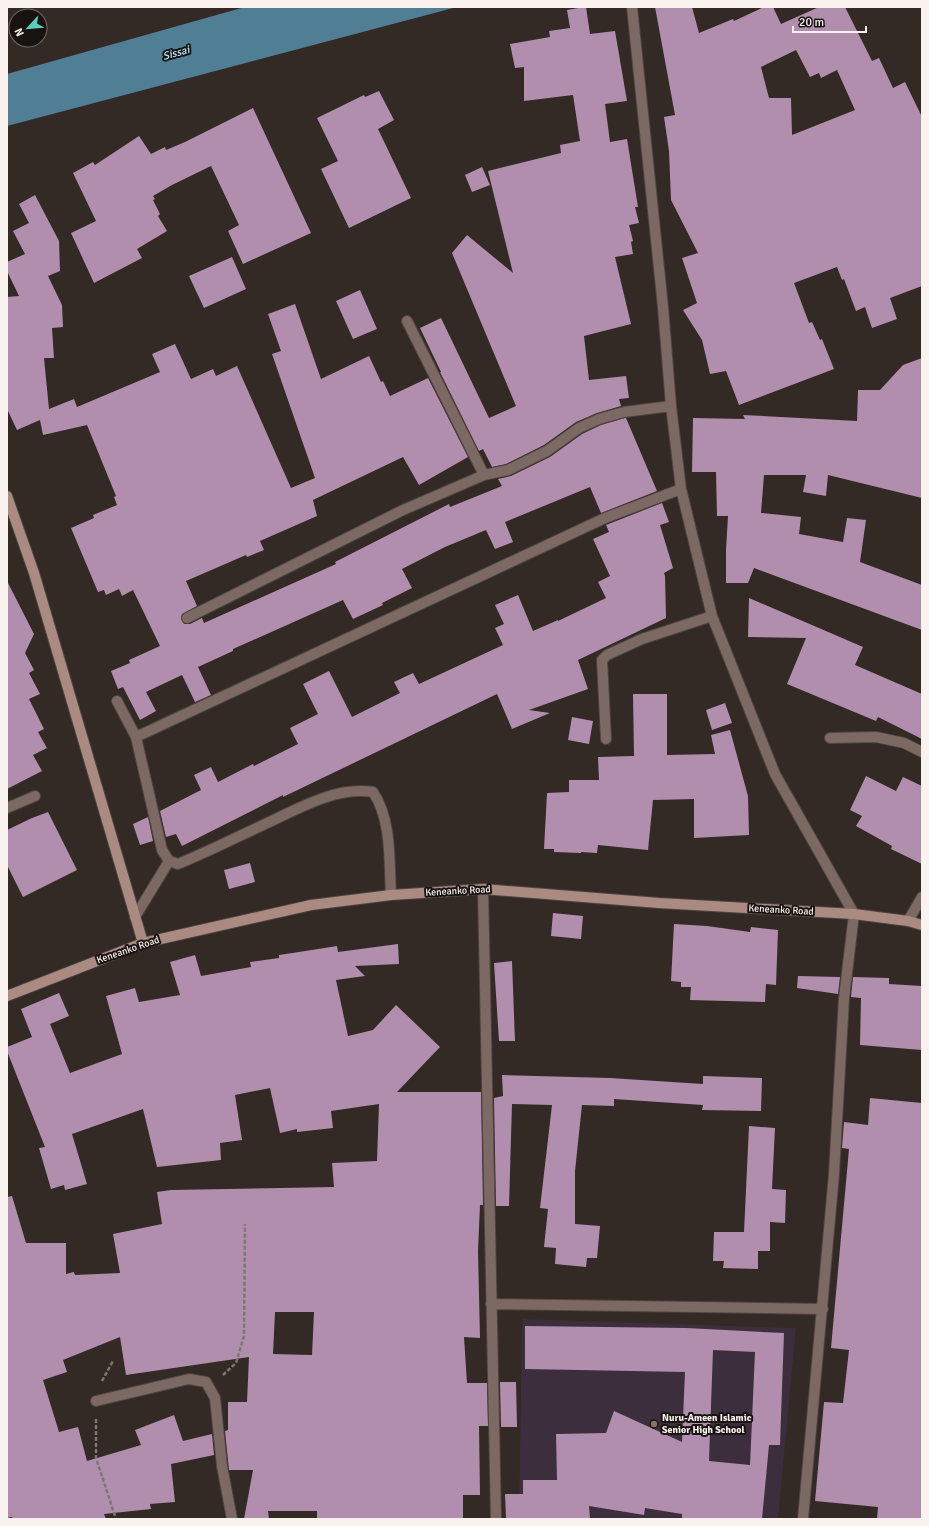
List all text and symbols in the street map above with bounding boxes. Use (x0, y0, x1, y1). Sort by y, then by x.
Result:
north arrow (8, 8, 48, 48)
scale bar (793, 8, 866, 34)
text: 20 m (799, 15, 824, 30)
text: N (12, 26, 27, 38)
water label: Sissai (161, 43, 192, 63)
street label: Keneanko Road (425, 883, 491, 899)
street label: Keneanko Road (748, 902, 814, 918)
street label: Keneanko Road (95, 934, 161, 966)
place label: Nuru-Ameen Islamic Senior High School (662, 1412, 752, 1436)
marker: Nuru-Ameen Islamic Senior High School (649, 1419, 659, 1429)

